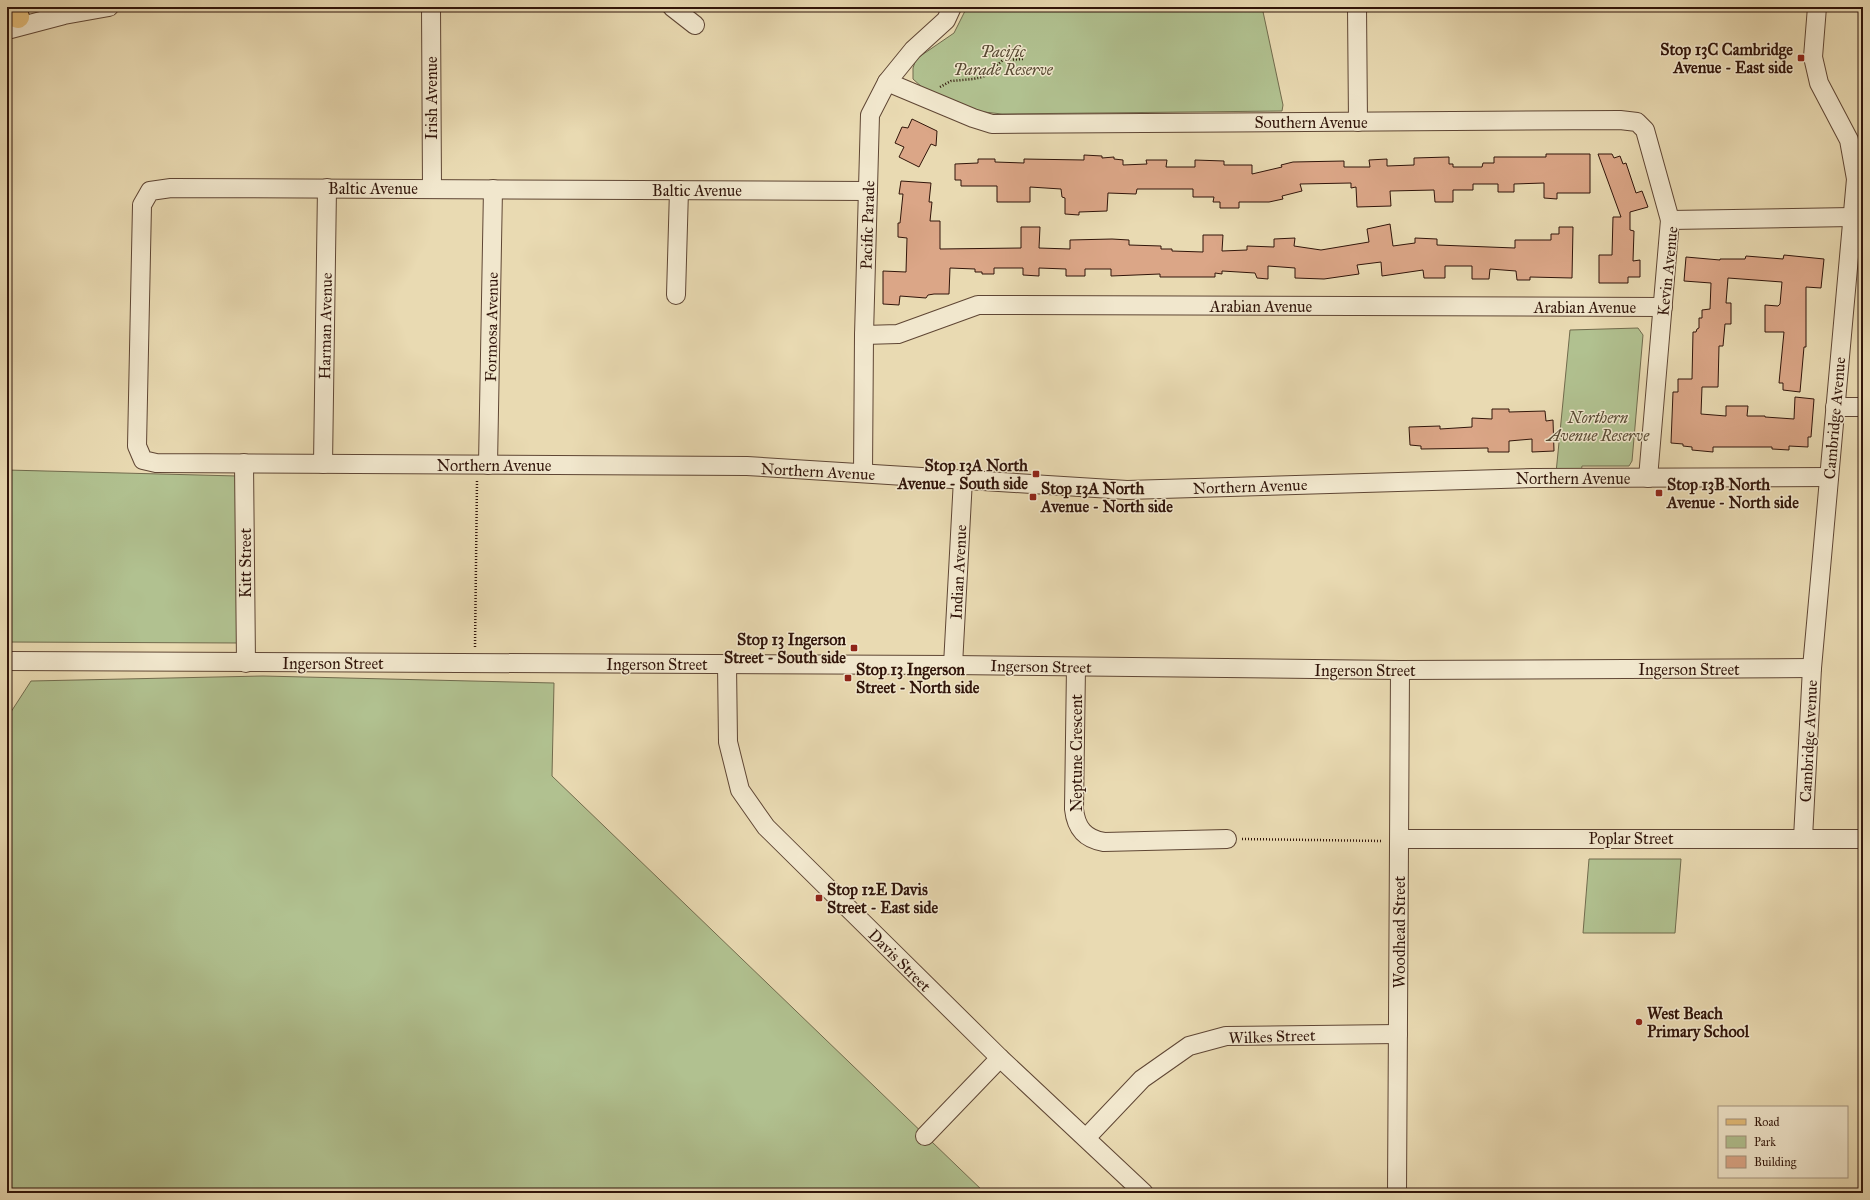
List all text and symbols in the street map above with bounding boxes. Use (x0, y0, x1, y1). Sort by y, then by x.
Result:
place label: Stop 13C Cambridge Avenue - East side (1660, 40, 1793, 77)
park label: Pacific Parade Reserve (953, 42, 1054, 79)
marker: Stop 13C Cambridge Avenue - East side (1796, 53, 1806, 63)
street label: Irish Avenue (422, 56, 441, 140)
street label: Southern Avenue (1254, 113, 1368, 132)
street label: Baltic Avenue (328, 179, 418, 198)
street label: Pacific Parade (856, 180, 879, 270)
street label: Baltic Avenue (652, 181, 742, 200)
street label: Kevin Avenue (1653, 225, 1682, 317)
street label: Harman Avenue (315, 272, 336, 380)
street label: Formosa Avenue (481, 272, 502, 382)
street label: Arabian Avenue (1209, 297, 1313, 316)
street label: Arabian Avenue (1533, 298, 1637, 317)
street label: Cambridge Avenue (1820, 356, 1850, 480)
park label: Northern Avenue Reserve (1545, 408, 1650, 445)
street label: Northern Avenue (437, 456, 552, 475)
place label: Stop 13A North Avenue - South side (897, 456, 1028, 493)
street label: Northern Avenue (760, 459, 876, 484)
marker: Stop 13A North Avenue - South side (1031, 469, 1041, 479)
street label: Northern Avenue (1516, 469, 1631, 488)
street label: Northern Avenue (1192, 475, 1308, 498)
place label: Stop 13B North Avenue - North side (1666, 475, 1799, 512)
place label: Stop 13A North Avenue - North side (1040, 479, 1173, 516)
marker: Stop 13B North Avenue - North side (1654, 488, 1664, 498)
marker: Stop 13A North Avenue - North side (1028, 492, 1038, 502)
street label: Indian Avenue (947, 524, 970, 620)
street label: Kitt Street (236, 528, 255, 598)
place label: Stop 13 Ingerson Street - South side (724, 630, 846, 667)
marker: Stop 13 Ingerson Street - South side (849, 643, 859, 653)
street label: Ingerson Street (282, 654, 384, 674)
street label: Ingerson Street (606, 655, 708, 675)
street label: Ingerson Street (990, 656, 1092, 678)
place label: Stop 13 Ingerson Street - North side (856, 660, 980, 697)
street label: Ingerson Street (1638, 660, 1740, 680)
street label: Ingerson Street (1314, 661, 1416, 681)
marker: Stop 13 Ingerson Street - North side (843, 673, 853, 683)
street label: Cambridge Avenue (1796, 679, 1822, 803)
street label: Neptune Crescent (1067, 694, 1086, 812)
street label: Poplar Street (1588, 829, 1674, 848)
street label: Woodhead Street (1390, 875, 1409, 988)
place label: Stop 12E Davis Street - East side (827, 880, 939, 917)
marker: Stop 12E Davis Street - East side (814, 893, 824, 903)
street label: Davis Street (865, 925, 935, 996)
place label: West Beach Primary School (1647, 1004, 1750, 1042)
marker: West Beach Primary School (1634, 1017, 1644, 1027)
street label: Wilkes Street (1228, 1025, 1316, 1048)
legend (1718, 1106, 1848, 1178)
text: Road (1754, 1115, 1780, 1129)
text: Park (1754, 1135, 1776, 1149)
text: Building (1754, 1155, 1797, 1170)

